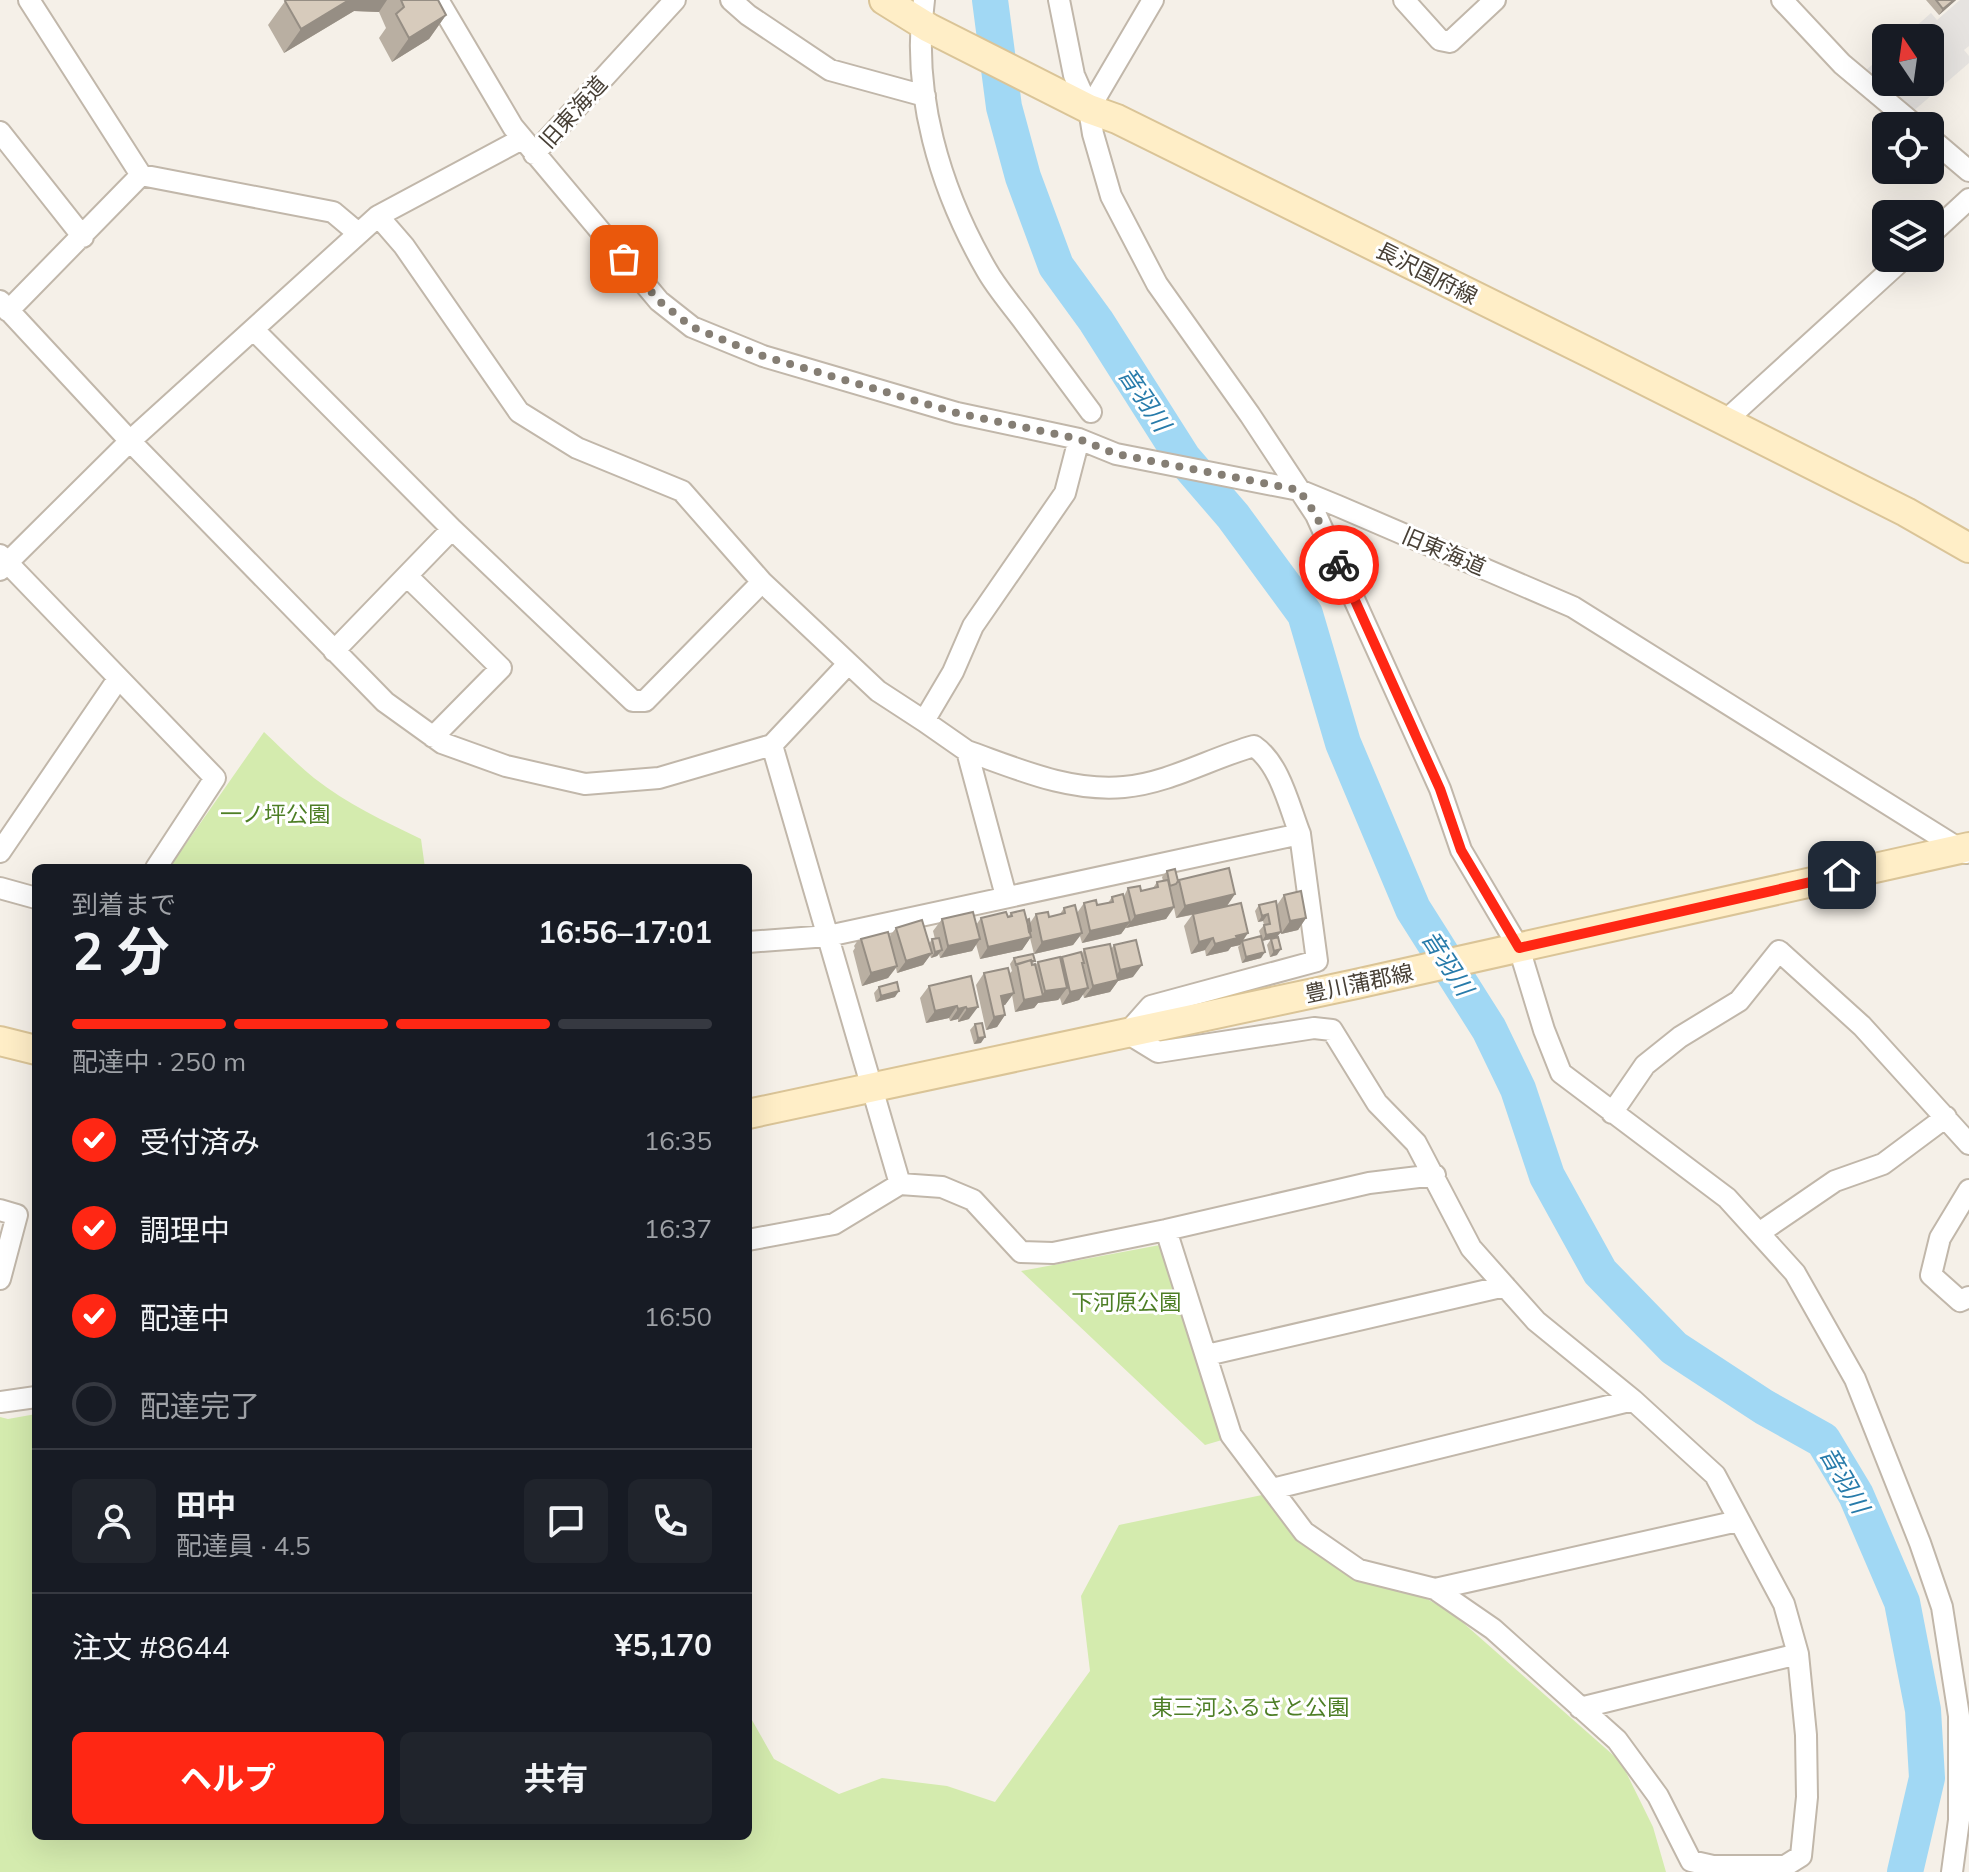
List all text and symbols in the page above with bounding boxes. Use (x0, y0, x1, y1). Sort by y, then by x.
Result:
north arrow (1872, 24, 1944, 96)
map controls (1872, 24, 1944, 272)
street label: 旧東海道 (533, 70, 613, 154)
button: locate (1872, 112, 1944, 184)
button: layers (1872, 200, 1944, 272)
pin (590, 225, 658, 293)
street label: 長沢国府線 (1372, 236, 1482, 310)
icon: bag (602, 237, 646, 281)
water label: 音羽川 (1112, 360, 1179, 439)
street label: 旧東海道 (1398, 521, 1490, 581)
courier (1299, 525, 1379, 605)
icon: bike (1317, 543, 1361, 587)
park label: 一ノ坪公園 (220, 800, 330, 828)
pin (1808, 841, 1876, 909)
icon: home (1820, 853, 1864, 897)
text: 到着まで (72, 888, 176, 921)
text: 16:56–17:01 (538, 913, 712, 951)
text: 2 分 (72, 918, 169, 983)
water label: 音羽川 (1416, 924, 1482, 1003)
street label: 豊川蒲郡線 (1302, 958, 1416, 1008)
text: 配達中 · 250 m (72, 1045, 246, 1078)
icon: check (72, 1118, 116, 1162)
text: 受付済み (140, 1123, 260, 1161)
text: 16:35 (644, 1124, 712, 1157)
icon: check (72, 1206, 116, 1250)
text: 調理中 (140, 1211, 230, 1249)
text: 16:37 (644, 1212, 712, 1245)
park label: 下河原公園 (1071, 1288, 1181, 1316)
icon: check (72, 1294, 116, 1338)
text: 配達中 (140, 1299, 230, 1337)
text: 16:50 (644, 1300, 712, 1333)
text: 配達完了 (140, 1387, 260, 1425)
water label: 音羽川 (1814, 1441, 1877, 1521)
button: person (72, 1479, 156, 1563)
button: chat (524, 1479, 608, 1563)
button: phone (628, 1479, 712, 1563)
text: 田中 (176, 1486, 236, 1524)
text: 配達員 · 4.5 (176, 1529, 311, 1562)
text: ¥5,170 (615, 1626, 712, 1664)
text: 注文 #8644 (72, 1628, 230, 1666)
park label: 東三河ふるさと公園 (1151, 1693, 1349, 1721)
button: ヘルプ (72, 1732, 384, 1824)
button: 共有 (400, 1732, 712, 1824)

